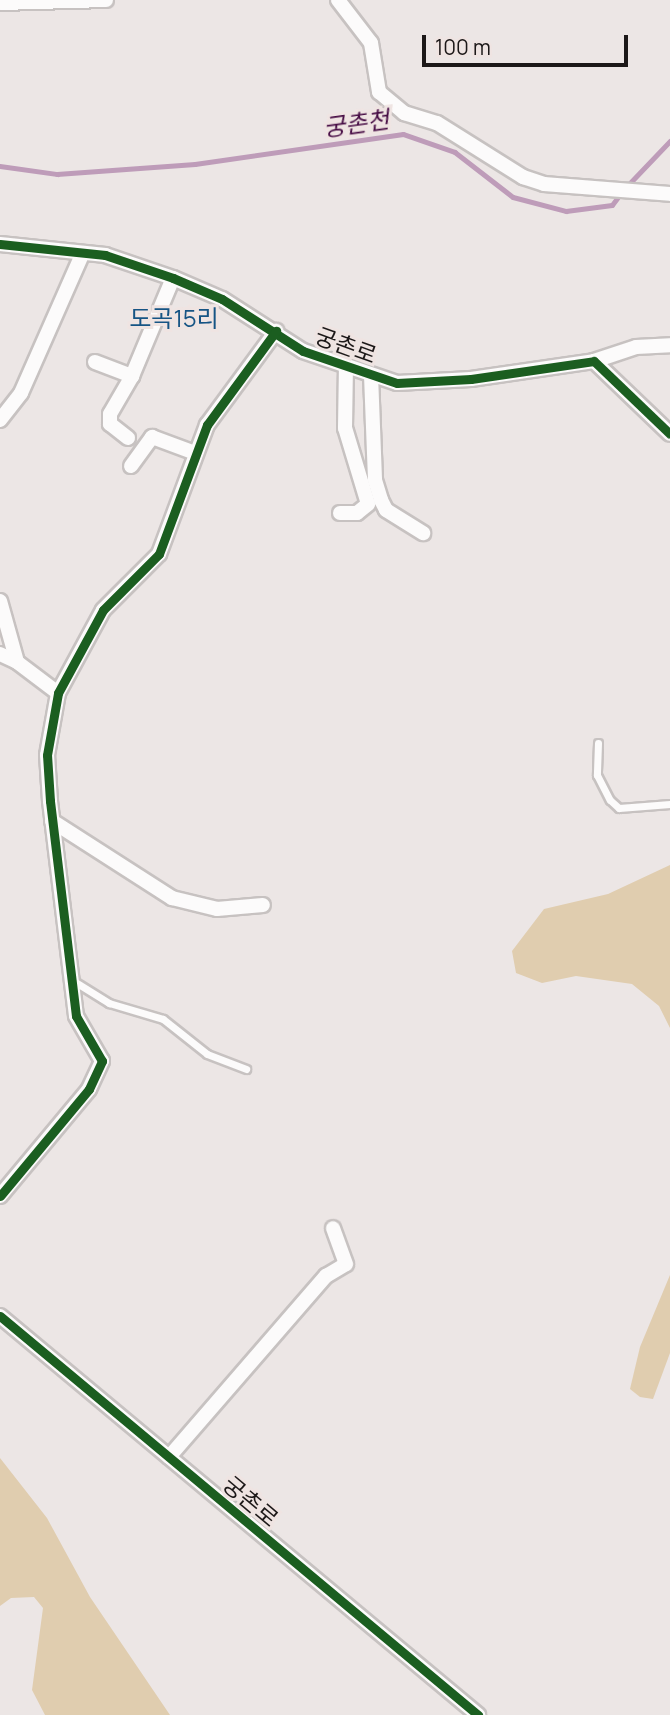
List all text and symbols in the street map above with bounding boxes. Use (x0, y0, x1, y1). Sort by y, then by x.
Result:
scale bar (425, 21, 632, 65)
text: 100 m (435, 33, 491, 61)
water label: 궁촌천 (321, 104, 391, 142)
district label: 도곡15리 (129, 304, 219, 332)
street label: 궁촌로 (311, 321, 381, 369)
street label: 궁촌로 (218, 1470, 284, 1532)

